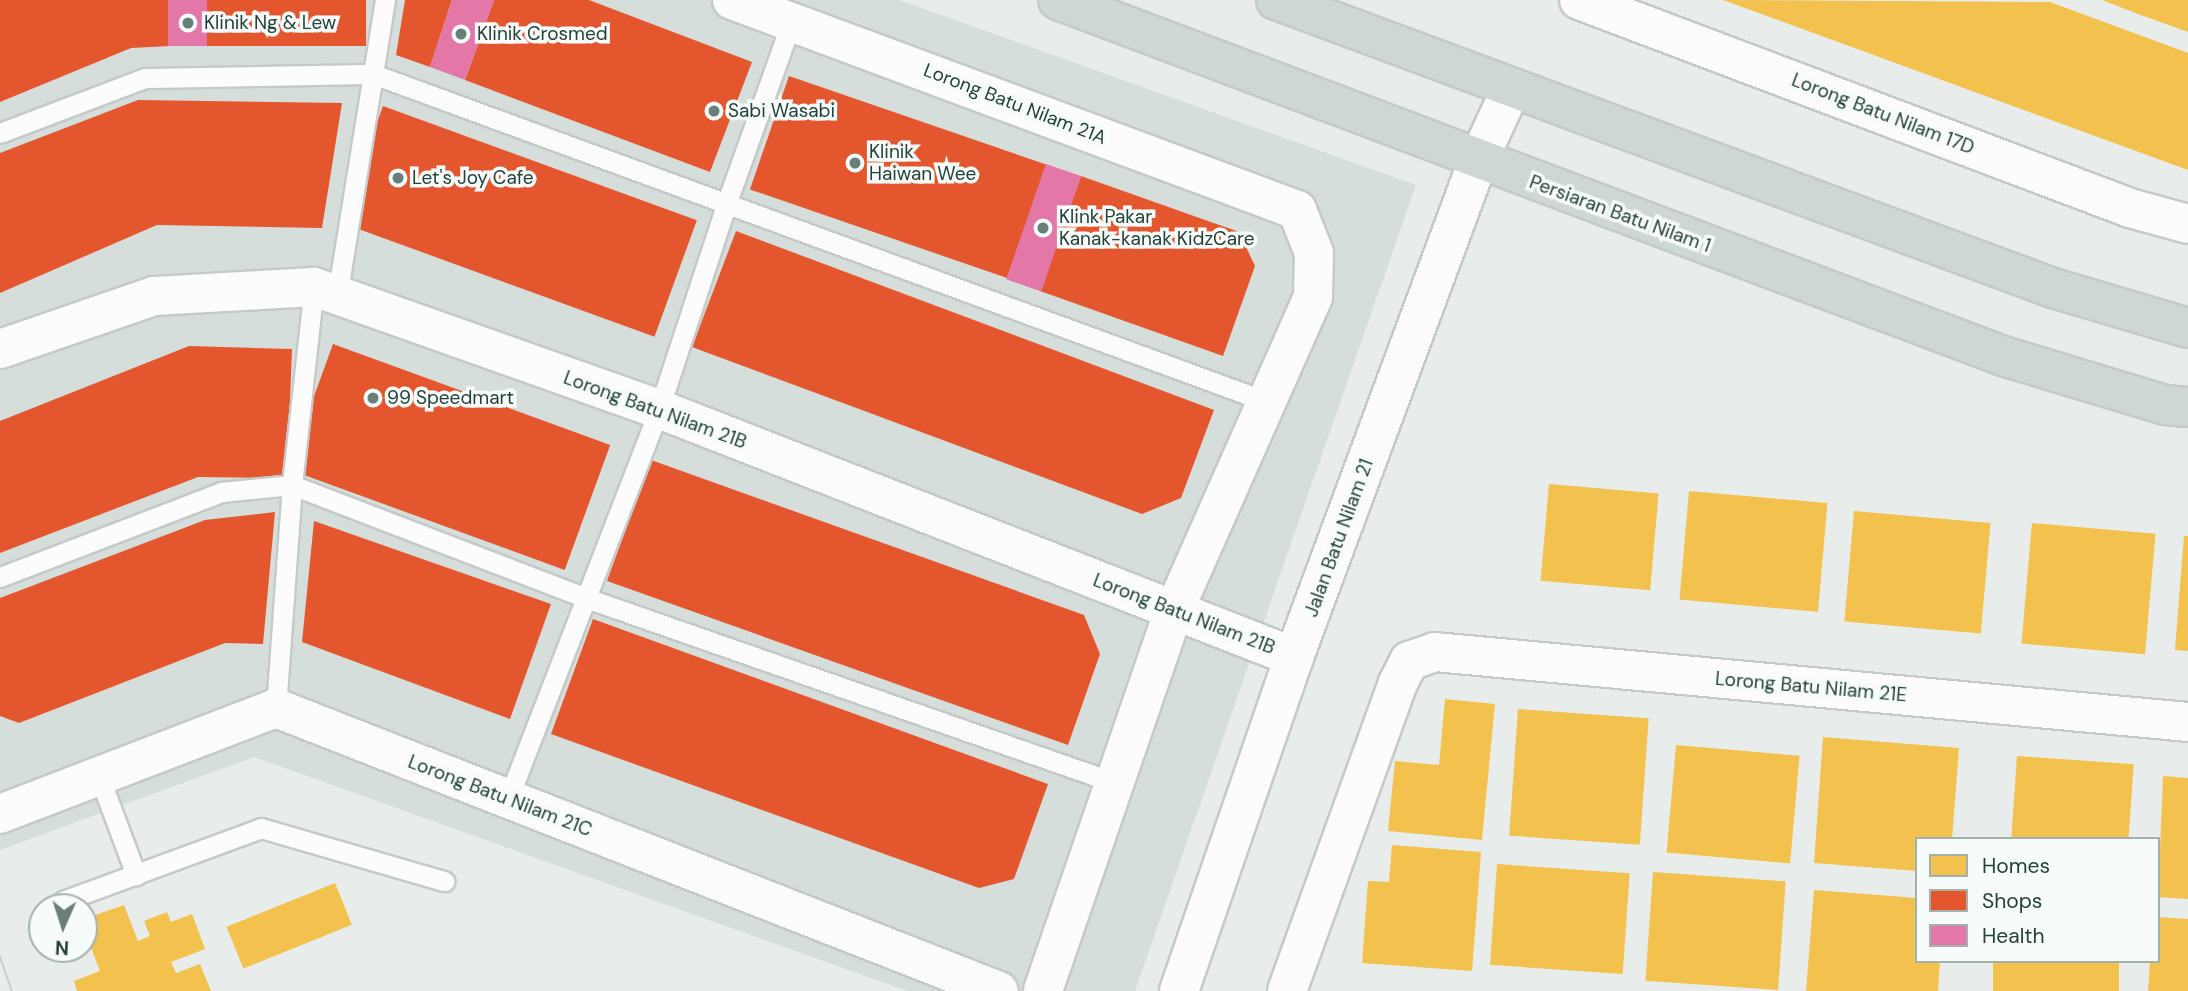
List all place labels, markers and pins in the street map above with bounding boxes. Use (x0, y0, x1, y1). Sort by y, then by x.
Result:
place label: Klinik Ng & Lew (204, 12, 336, 34)
marker: Klinik Ng & Lew (178, 13, 198, 33)
place label: Klinik Crosmed (477, 23, 608, 45)
marker: Klinik Crosmed (451, 24, 471, 44)
place label: Sabi Wasabi (728, 100, 835, 122)
marker: Sabi Wasabi (706, 103, 722, 119)
place label: Klinik Haiwan Wee (869, 141, 976, 185)
marker: Klinik Haiwan Wee (847, 155, 863, 171)
place label: Let's Joy Cafe (412, 167, 534, 189)
marker: Let's Joy Cafe (390, 170, 406, 186)
place label: Klink Pakar Kanak-kanak KidzCare (1059, 206, 1255, 250)
marker: Klink Pakar Kanak-kanak KidzCare (1033, 218, 1053, 238)
place label: 99 Speedmart (387, 387, 514, 409)
marker: 99 Speedmart (365, 390, 381, 406)

